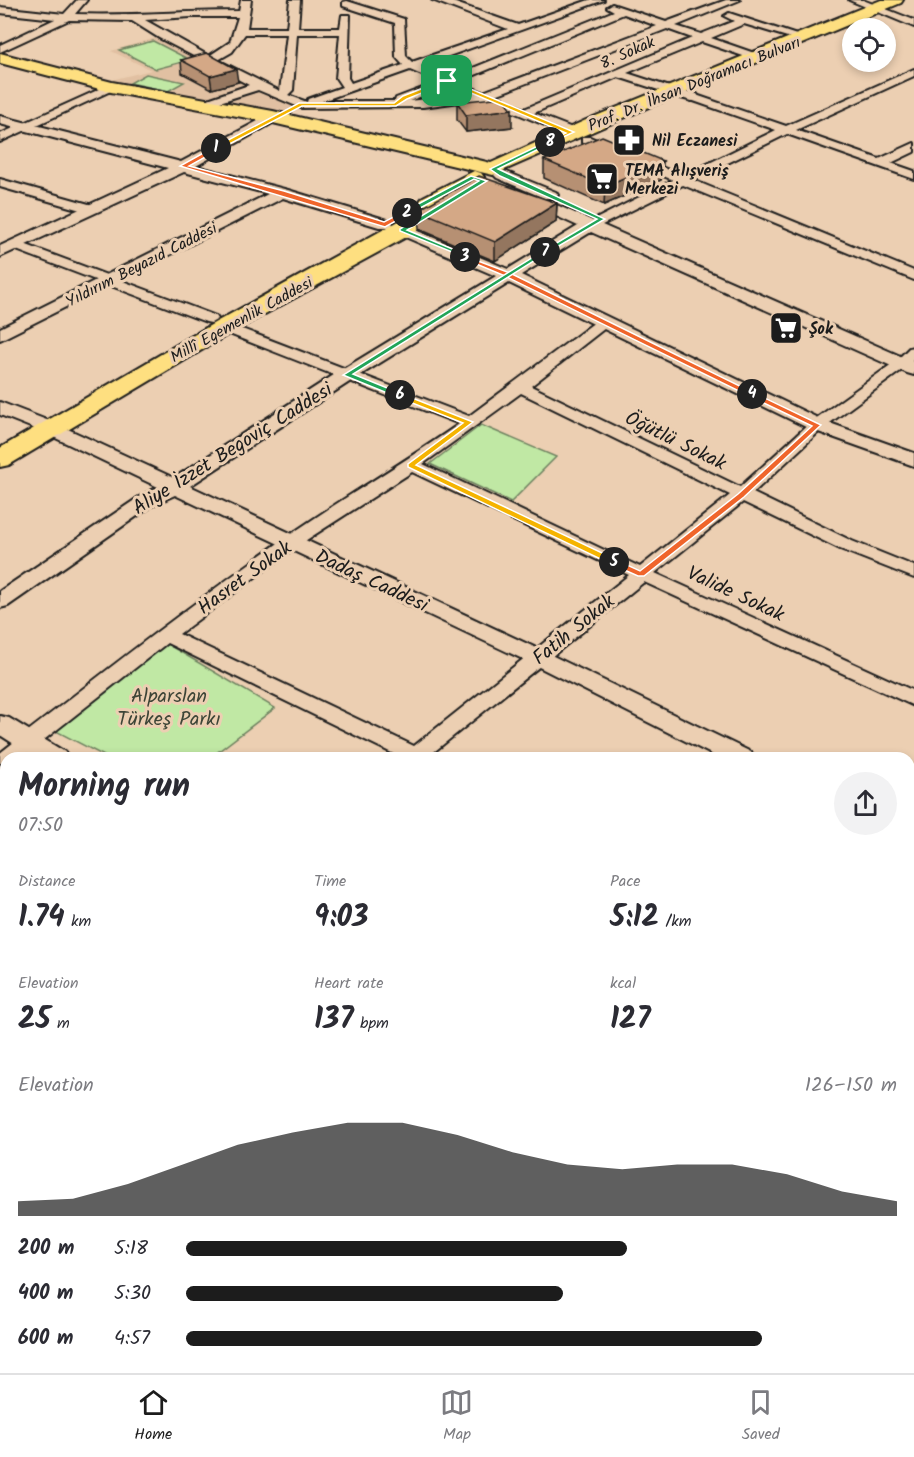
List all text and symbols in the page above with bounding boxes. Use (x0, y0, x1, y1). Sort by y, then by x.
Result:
map controls (842, 18, 896, 72)
button: locate (842, 18, 896, 72)
street label: Prof. Dr. İhsan Doğramacı Bulvarı (584, 30, 805, 139)
street label: 8. Sokak (596, 30, 660, 77)
pin (421, 55, 472, 106)
icon: arrive (430, 64, 463, 97)
pharmacy icon: Nil Eczanesi (611, 122, 647, 158)
pin: 8 (535, 127, 565, 157)
text: 8 (545, 129, 555, 154)
place label: Nil Eczanesi (652, 129, 738, 154)
pin: 1 (201, 133, 231, 163)
text: 1 (214, 135, 218, 160)
place label: TEMA Alışveriş Merkezi (625, 159, 729, 202)
supermarket icon: TEMA Alışveriş Merkezi (584, 161, 620, 197)
pin: 2 (392, 198, 422, 228)
text: 2 (402, 200, 412, 225)
street label: Yıldırım Beyazıd Caddesi (62, 216, 223, 314)
pin: 7 (530, 237, 560, 267)
text: 7 (541, 239, 549, 264)
pin: 3 (450, 242, 480, 272)
text: 3 (461, 244, 469, 269)
street label: Millî Egemenlik Caddesi (166, 270, 319, 370)
supermarket icon: Şok (768, 310, 804, 346)
place label: Şok (809, 317, 834, 342)
street label: Aliye İzzet Begoviç Caddesi (127, 374, 340, 524)
pin: 4 (737, 379, 767, 409)
pin: 6 (385, 380, 415, 410)
text: 4 (748, 381, 756, 406)
text: 6 (396, 382, 404, 407)
street label: Öğütlü Sokak (619, 403, 732, 480)
street label: Hasret Sokak (191, 533, 300, 624)
street label: Dadaş Caddesi (309, 542, 434, 623)
pin: 5 (599, 547, 629, 577)
text: 5 (610, 549, 618, 574)
street label: Valide Sokak (681, 558, 790, 632)
street label: Fatih Sokak (526, 587, 623, 674)
park label: Alparslan Türkeş Parkı (117, 681, 221, 736)
text: Morning run (18, 761, 190, 814)
button: share (834, 772, 897, 835)
text: 07:50 (18, 810, 63, 842)
text: Distance (18, 869, 76, 894)
text: Time (314, 869, 346, 894)
text: Pace (610, 869, 641, 894)
text: 1.74 (18, 894, 65, 942)
text: 9:03 (314, 894, 368, 942)
text: 5:12 (610, 894, 659, 942)
text: km (65, 909, 91, 934)
text: /km (659, 909, 691, 934)
text: Elevation (18, 971, 79, 996)
text: Heart rate (314, 971, 384, 996)
text: kcal (610, 971, 636, 996)
text: 25 (18, 996, 51, 1044)
text: 137 (314, 996, 354, 1044)
text: 127 (610, 996, 651, 1044)
text: m (51, 1011, 70, 1036)
text: bpm (354, 1011, 389, 1036)
text: Elevation (18, 1070, 94, 1102)
text: 126–150 m (805, 1070, 897, 1102)
text: 200 m (18, 1233, 74, 1265)
text: 5:18 (114, 1233, 148, 1265)
text: 400 m (18, 1278, 74, 1310)
text: 5:30 (114, 1278, 151, 1310)
text: 600 m (18, 1323, 73, 1355)
text: 4:57 (114, 1323, 150, 1355)
tab: Home (134, 1386, 172, 1447)
tab: Map (440, 1386, 473, 1447)
tab: Saved (742, 1386, 780, 1447)

